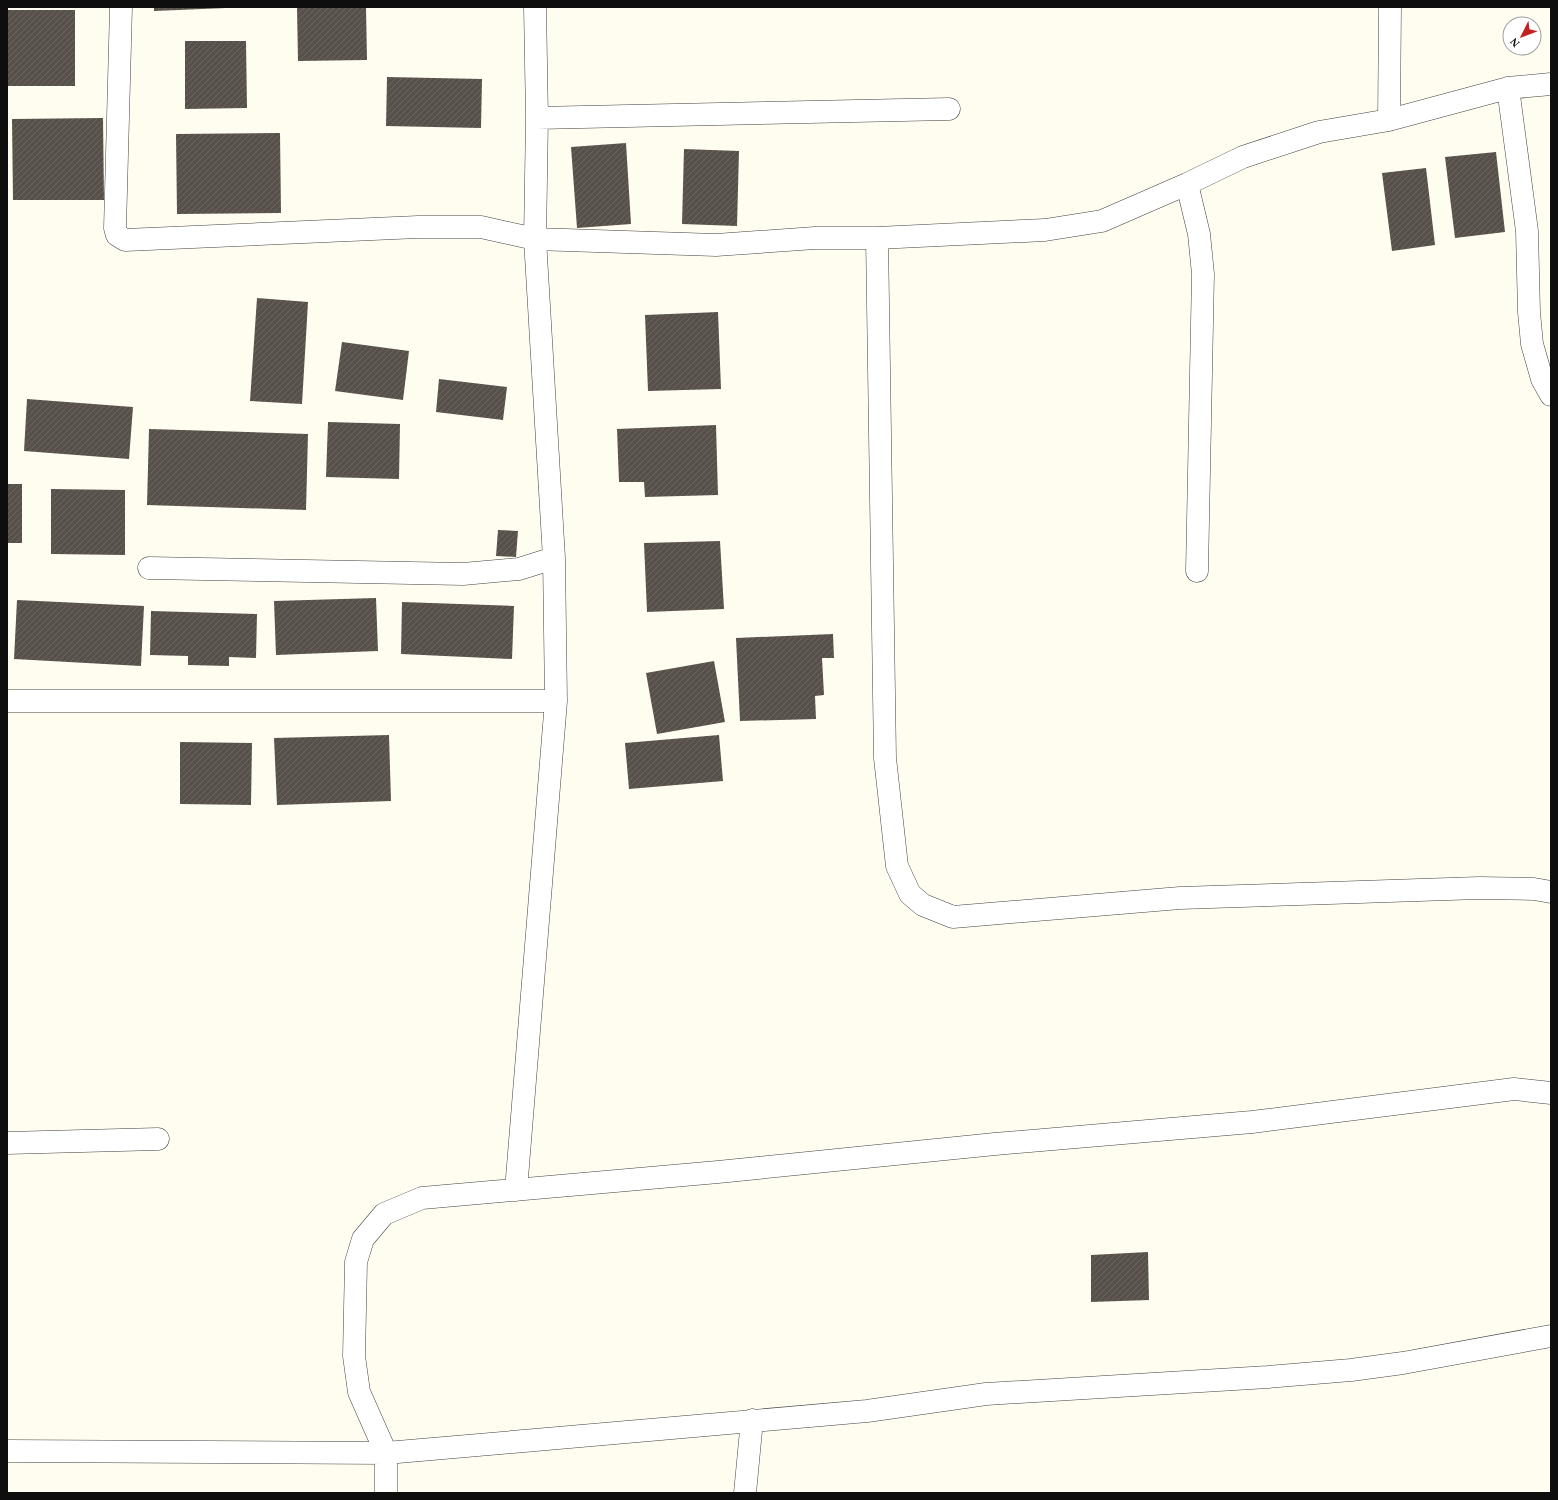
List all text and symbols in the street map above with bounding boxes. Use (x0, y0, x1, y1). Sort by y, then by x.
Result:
north arrow (1502, 16, 1542, 56)
text: N (1507, 36, 1522, 50)

